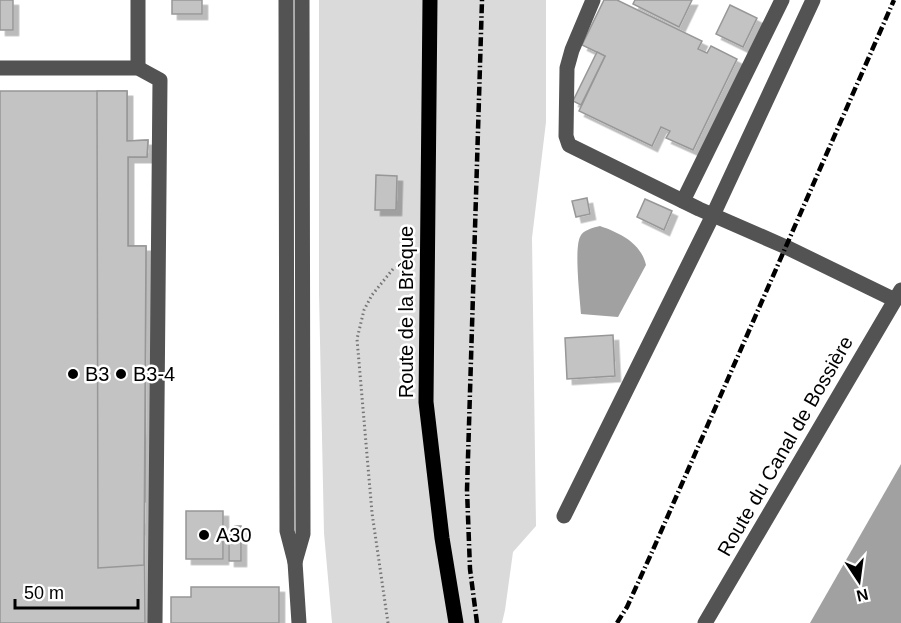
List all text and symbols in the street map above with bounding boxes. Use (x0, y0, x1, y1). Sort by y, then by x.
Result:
street label: Route de la Brèque (395, 226, 417, 398)
street label: Route du Canal de Bossière (713, 332, 857, 560)
place label: B3 (85, 363, 109, 385)
place label: B3-4 (133, 363, 175, 385)
marker: B3 (66, 367, 80, 381)
marker: B3-4 (114, 367, 128, 381)
place label: A30 (216, 524, 252, 546)
marker: A30 (197, 528, 211, 542)
north arrow (829, 551, 889, 611)
scale bar (15, 572, 138, 610)
text: 50 m (24, 583, 64, 603)
text: N (855, 586, 870, 605)

